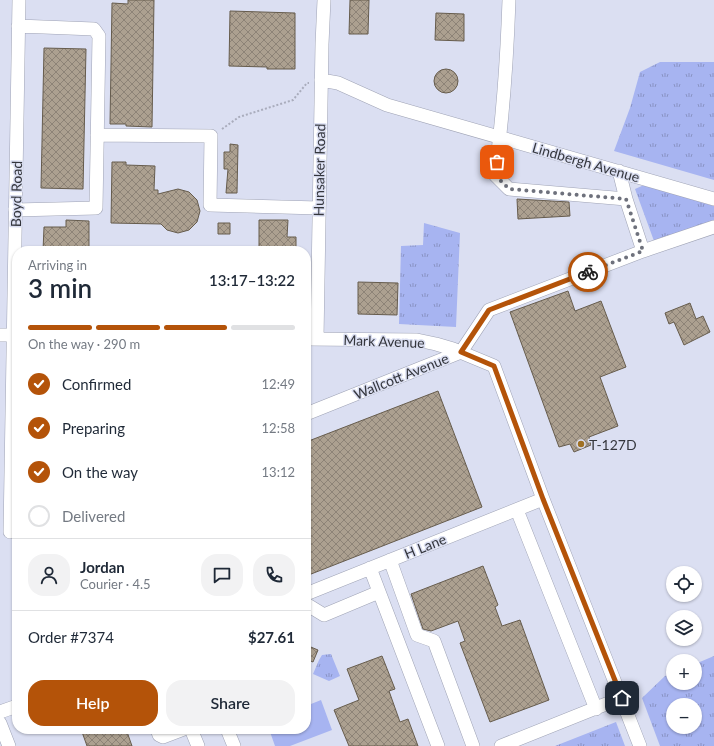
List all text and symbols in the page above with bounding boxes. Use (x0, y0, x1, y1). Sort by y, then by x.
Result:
street label: Hunsaker Road (310, 123, 328, 217)
street label: Lindbergh Avenue (530, 139, 642, 185)
pin (480, 145, 514, 179)
icon: bag (486, 151, 508, 173)
street label: Boyd Road (7, 161, 25, 227)
courier (568, 252, 608, 292)
text: Arriving in (28, 257, 87, 273)
icon: bike (577, 261, 599, 283)
text: 13:17–13:22 (209, 271, 295, 289)
text: 3 min (28, 272, 92, 304)
street label: Mark Avenue (343, 331, 425, 351)
text: On the way · 290 m (28, 336, 140, 352)
street label: Wallcott Avenue (351, 349, 451, 403)
icon: check (28, 373, 50, 395)
text: Confirmed (62, 375, 131, 393)
text: 12:49 (262, 376, 295, 392)
icon: check (28, 417, 50, 439)
text: Preparing (62, 419, 125, 437)
text: 12:58 (262, 420, 295, 436)
place label: T-127D (589, 436, 637, 453)
marker: T-127D (576, 439, 586, 449)
icon: check (28, 461, 50, 483)
text: On the way (62, 463, 138, 481)
text: 13:12 (262, 464, 295, 480)
text: Delivered (62, 507, 125, 525)
street label: H Lane (402, 530, 448, 562)
button: person (28, 554, 70, 596)
button: chat (201, 554, 243, 596)
button: phone (253, 554, 295, 596)
text: Jordan (80, 558, 125, 576)
map controls (666, 566, 702, 734)
button: locate (666, 566, 702, 602)
text: Courier · 4.5 (80, 576, 151, 592)
button: layers (666, 610, 702, 646)
text: Order #7374 (28, 628, 114, 646)
text: $27.61 (248, 628, 295, 646)
button: + (666, 654, 702, 690)
button: Help (28, 680, 158, 726)
button: Share (166, 680, 295, 726)
pin (605, 681, 639, 715)
icon: home (611, 687, 633, 709)
button: − (666, 698, 702, 734)

